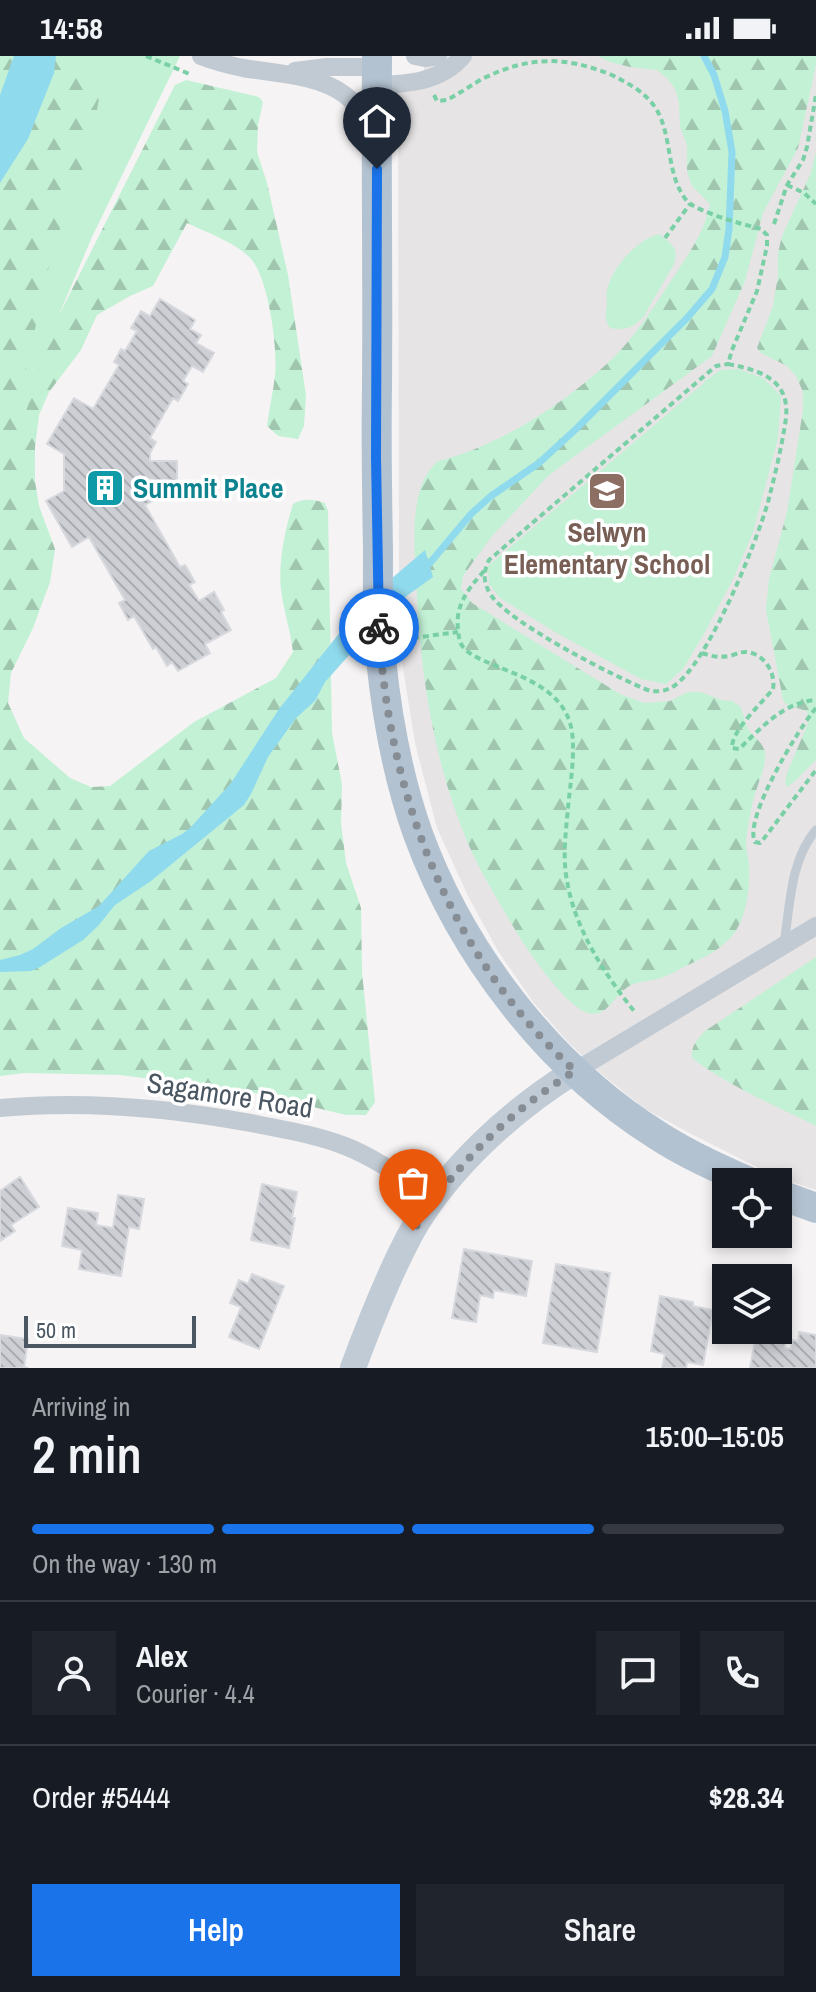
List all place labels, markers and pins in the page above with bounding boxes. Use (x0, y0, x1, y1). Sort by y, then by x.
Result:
pin (343, 87, 411, 169)
building icon: Summit Place (84, 467, 126, 509)
place label: Summit Place (133, 469, 284, 507)
school or university icon: Selwyn Elementary School (586, 470, 628, 512)
place label: Selwyn Elementary School (504, 513, 710, 583)
pin (379, 1149, 447, 1231)

